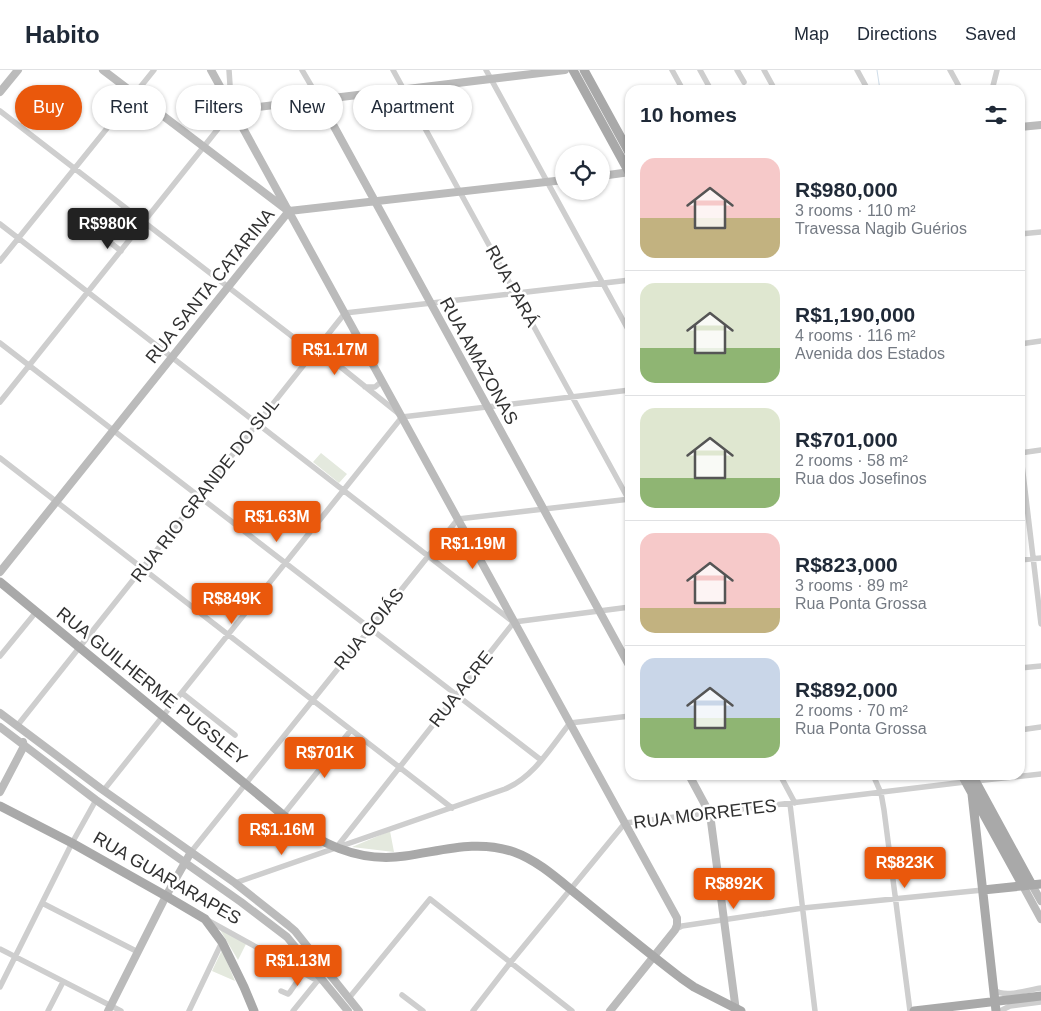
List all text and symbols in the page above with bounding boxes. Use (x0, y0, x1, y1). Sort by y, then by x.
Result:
text: Habito (25, 21, 100, 48)
text: Map (794, 24, 829, 44)
text: Directions (857, 24, 937, 44)
text: Saved (965, 24, 1016, 44)
chip: Buy (15, 85, 82, 130)
chip: Rent (92, 85, 166, 130)
chip: Filters (176, 85, 261, 130)
chip: New (271, 85, 343, 130)
chip: Apartment (353, 85, 472, 130)
icon: filters (982, 101, 1010, 129)
text: 10 homes (640, 103, 737, 126)
map controls (555, 145, 610, 200)
button: locate (555, 145, 610, 200)
icon: home (680, 178, 740, 238)
text: R$980,000 (795, 178, 898, 201)
text: 3 rooms · 110 m² (795, 202, 916, 219)
street label: RUA SANTA CATARINA (141, 205, 279, 367)
pin: R$980K (67, 208, 149, 250)
text: R$980K (79, 215, 137, 232)
text: Travessa Nagib Guérios (795, 220, 967, 237)
street label: RUA PARÁ (482, 242, 542, 330)
street label: RUA AMAZONAS (436, 294, 522, 428)
icon: home (680, 303, 740, 363)
text: R$1,190,000 (795, 303, 915, 326)
text: 4 rooms · 116 m² (795, 327, 916, 344)
pin: R$1.17M (289, 334, 381, 376)
text: R$1.17M (303, 341, 367, 358)
text: Avenida dos Estados (795, 345, 945, 362)
street label: RUA RIO GRANDE DO SUL (127, 394, 283, 586)
icon: home (680, 428, 740, 488)
text: R$701,000 (795, 428, 898, 451)
text: 2 rooms · 58 m² (795, 452, 908, 469)
text: Rua dos Josefinos (795, 470, 927, 487)
pin: R$1.63M (231, 500, 323, 543)
text: R$1.63M (245, 508, 309, 525)
pin: R$1.19M (427, 528, 519, 570)
text: R$1.19M (441, 535, 505, 552)
icon: home (680, 553, 740, 613)
text: R$823,000 (795, 553, 898, 576)
text: 3 rooms · 89 m² (795, 577, 908, 594)
pin: R$849K (191, 582, 273, 625)
street label: RUA GOIÁS (330, 584, 408, 674)
text: R$849K (203, 590, 261, 607)
text: Rua Ponta Grossa (795, 595, 927, 612)
street label: RUA GUILHERME PUGSLEY (53, 603, 251, 769)
street label: RUA ACRE (425, 647, 497, 731)
icon: home (680, 678, 740, 738)
text: R$892,000 (795, 678, 898, 701)
text: 2 rooms · 70 m² (795, 702, 908, 719)
text: Rua Ponta Grossa (795, 720, 927, 737)
pin: R$701K (284, 736, 366, 779)
text: R$701K (296, 744, 354, 761)
street label: RUA MORRETES (632, 795, 778, 833)
pin: R$1.16M (236, 814, 328, 856)
text: R$1.16M (250, 821, 314, 838)
street label: RUA GUARARAPES (90, 828, 244, 928)
pin: R$823K (864, 846, 946, 889)
text: R$823K (876, 854, 934, 871)
pin: R$892K (693, 868, 775, 910)
text: R$892K (705, 875, 763, 892)
pin: R$1.13M (252, 944, 344, 987)
text: R$1.13M (266, 952, 330, 969)

